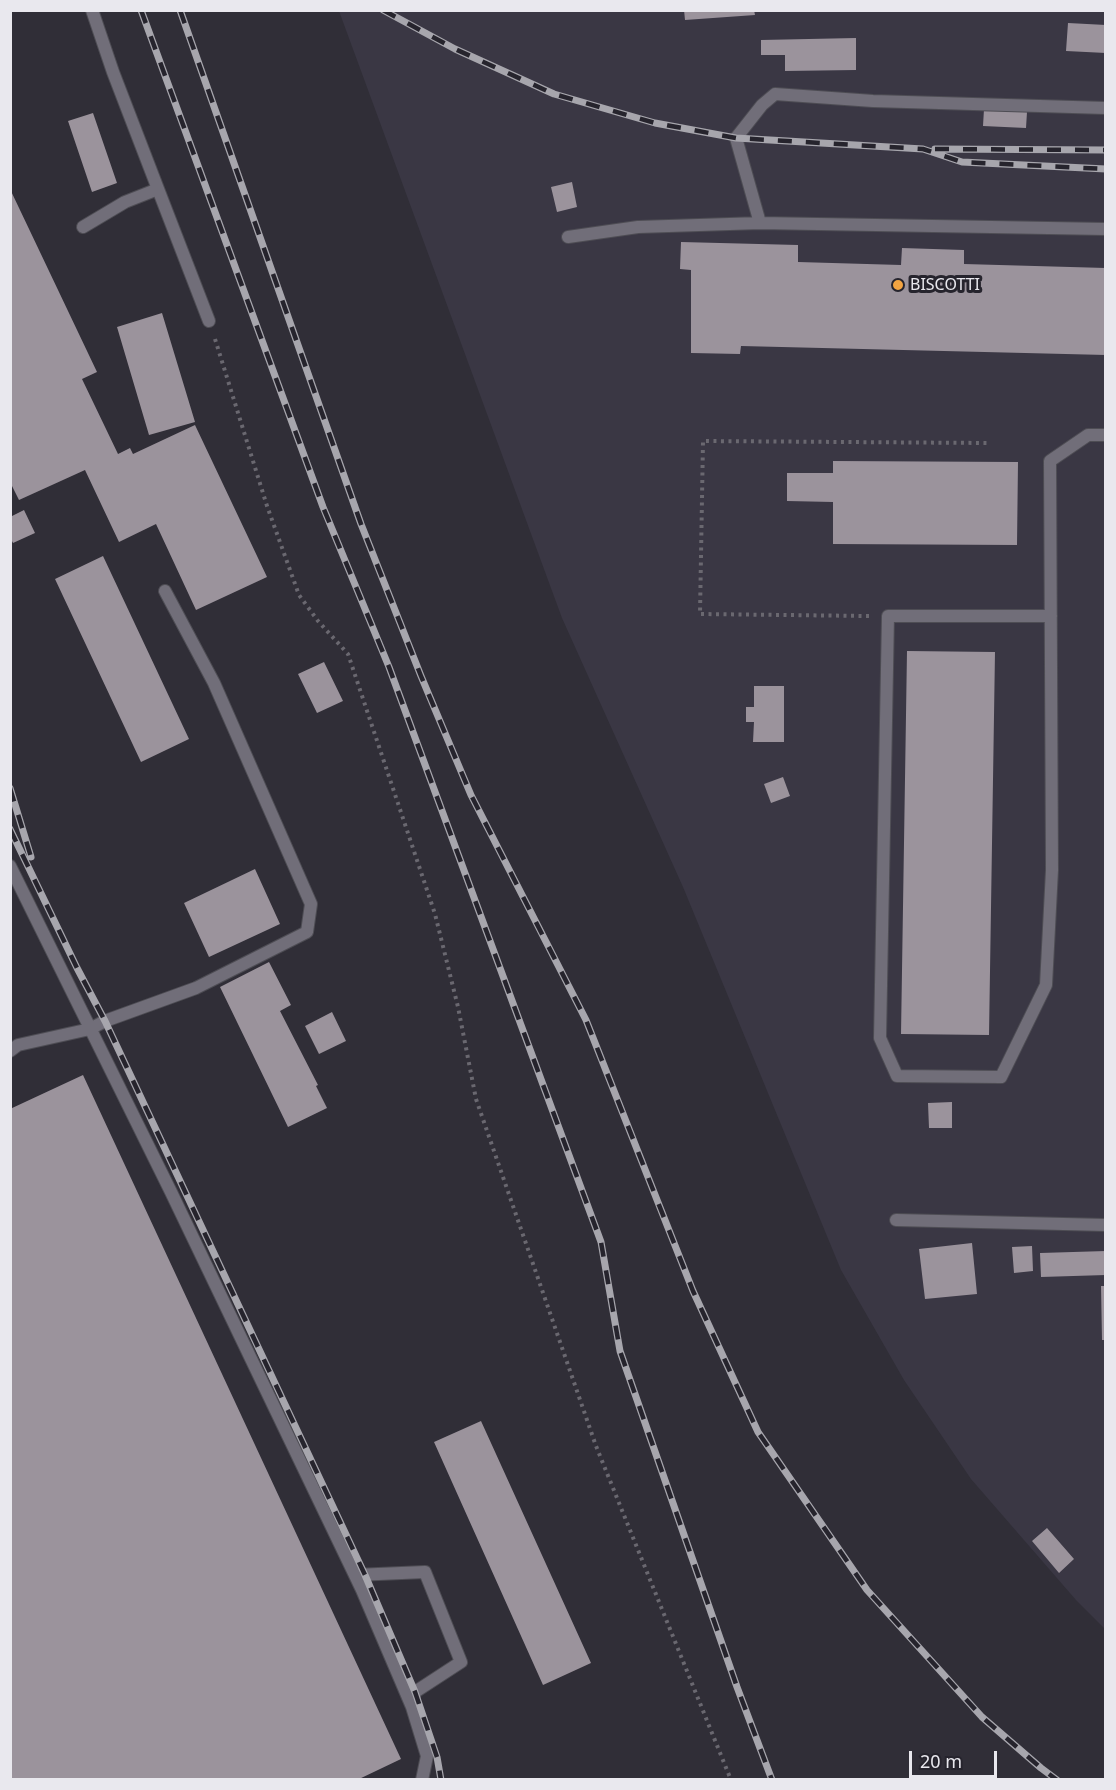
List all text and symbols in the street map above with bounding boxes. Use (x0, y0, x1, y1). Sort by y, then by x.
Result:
place label: BISCOTTI (910, 275, 980, 295)
marker: BISCOTTI (891, 278, 905, 292)
scale bar (912, 1739, 1000, 1777)
text: 20 m (920, 1749, 962, 1773)

